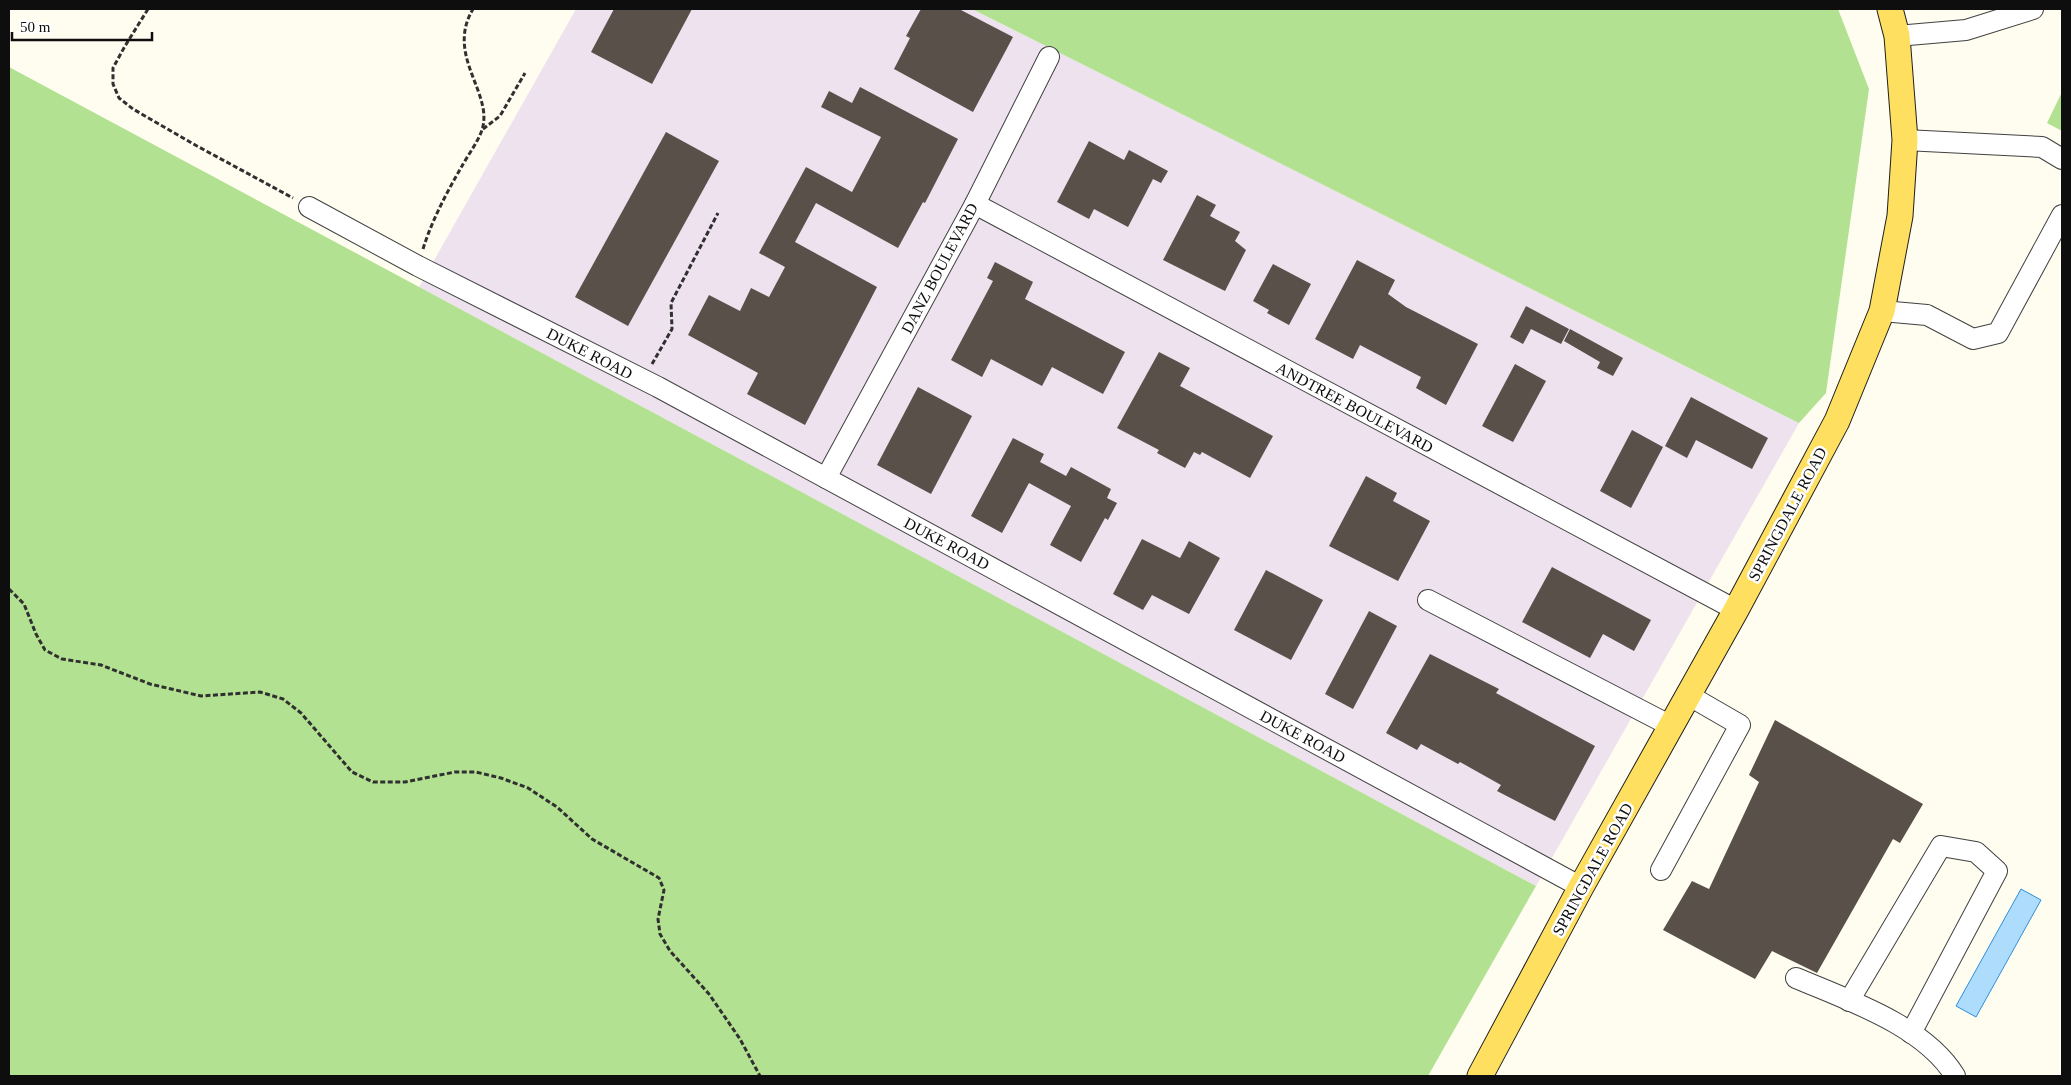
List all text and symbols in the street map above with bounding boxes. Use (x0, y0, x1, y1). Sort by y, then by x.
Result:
scale bar (12, 10, 152, 42)
text: 50 m (20, 19, 51, 35)
street label: DANZ BOULEVARD (898, 200, 981, 336)
street label: DUKE ROAD (544, 325, 635, 382)
street label: ANDTREE BOULEVARD (1273, 359, 1436, 456)
street label: SPRINGDALE ROAD (1745, 445, 1830, 584)
street label: DUKE ROAD (901, 514, 992, 573)
street label: DUKE ROAD (1257, 707, 1348, 766)
street label: SPRINGDALE ROAD (1549, 800, 1636, 938)

